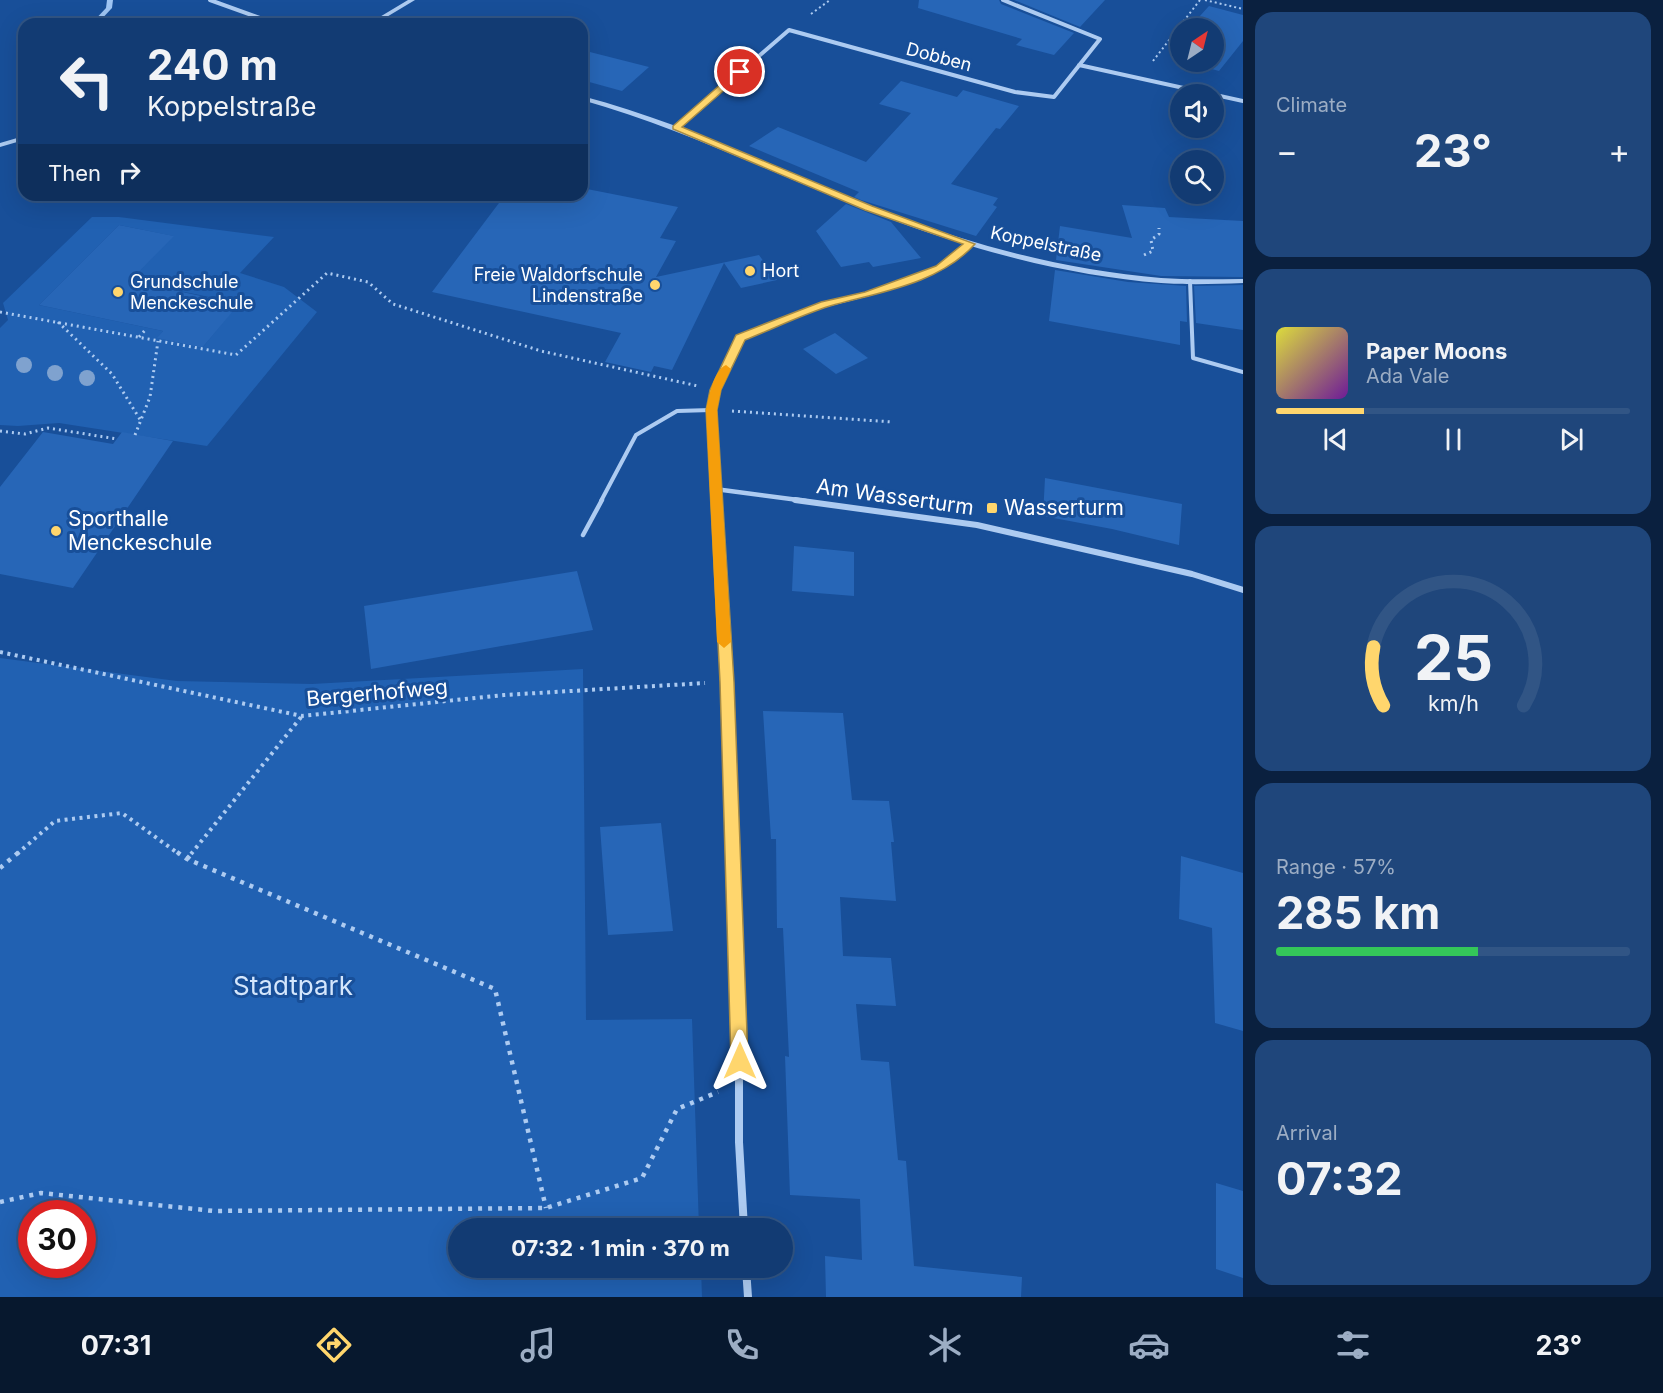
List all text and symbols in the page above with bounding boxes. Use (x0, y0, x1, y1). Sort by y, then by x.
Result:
north arrow (1170, 18, 1224, 72)
map controls (1170, 18, 1224, 204)
street label: Dobben (904, 38, 974, 75)
text: 240 m (147, 39, 278, 90)
icon: left (48, 42, 126, 120)
pin (714, 46, 765, 97)
icon: arrive (723, 55, 756, 88)
button: sound (1170, 84, 1224, 138)
text: Koppelstraße (147, 90, 316, 123)
text: Climate (1276, 93, 1347, 117)
text: 23° (1414, 123, 1492, 178)
text: − (1276, 131, 1298, 171)
text: + (1608, 131, 1630, 171)
button: search (1170, 150, 1224, 204)
icon: right (113, 156, 146, 189)
text: Then (48, 160, 101, 186)
street label: Koppelstraße (989, 221, 1104, 266)
place label: Hort (762, 260, 799, 281)
place label: Freie Waldorfschule Lindenstraße (474, 264, 643, 306)
marker: Hort (743, 264, 757, 278)
place label: Grundschule Menckeschule (130, 271, 254, 313)
marker: Freie Waldorfschule Lindenstraße (648, 278, 662, 292)
marker: Grundschule Menckeschule (111, 285, 125, 299)
text: Paper Moons (1366, 338, 1507, 364)
text: Ada Vale (1366, 364, 1449, 388)
icon: previous (1319, 423, 1352, 456)
icon: pause (1437, 423, 1470, 456)
icon: next (1555, 423, 1588, 456)
street label: Am Wasserturm (815, 473, 975, 520)
place label: Wasserturm (1004, 495, 1124, 520)
marker: Wasserturm (985, 501, 999, 515)
place label: Sporthalle Menckeschule (68, 506, 212, 555)
marker: Sporthalle Menckeschule (49, 524, 63, 538)
text: 25 (1413, 620, 1493, 695)
street label: Bergerhofweg (305, 674, 449, 711)
text: km/h (1428, 690, 1478, 716)
text: Range · 57% (1276, 855, 1396, 879)
text: 285 km (1276, 885, 1440, 940)
park label: Stadtpark (233, 970, 353, 1001)
position arrow (708, 1029, 772, 1093)
text: Arrival (1276, 1121, 1338, 1145)
text: 07:32 (1276, 1151, 1403, 1206)
speed limit sign: 30 (18, 1200, 96, 1278)
text: 07:32 · 1 min · 370 m (511, 1235, 730, 1261)
icon: directions (313, 1324, 355, 1366)
icon: music (517, 1324, 559, 1366)
icon: phone (721, 1324, 763, 1366)
icon: climate (924, 1324, 966, 1366)
icon: car (1128, 1324, 1170, 1366)
icon: filters (1332, 1324, 1374, 1366)
text: 07:31 (81, 1329, 151, 1362)
text: 23° (1535, 1329, 1582, 1362)

